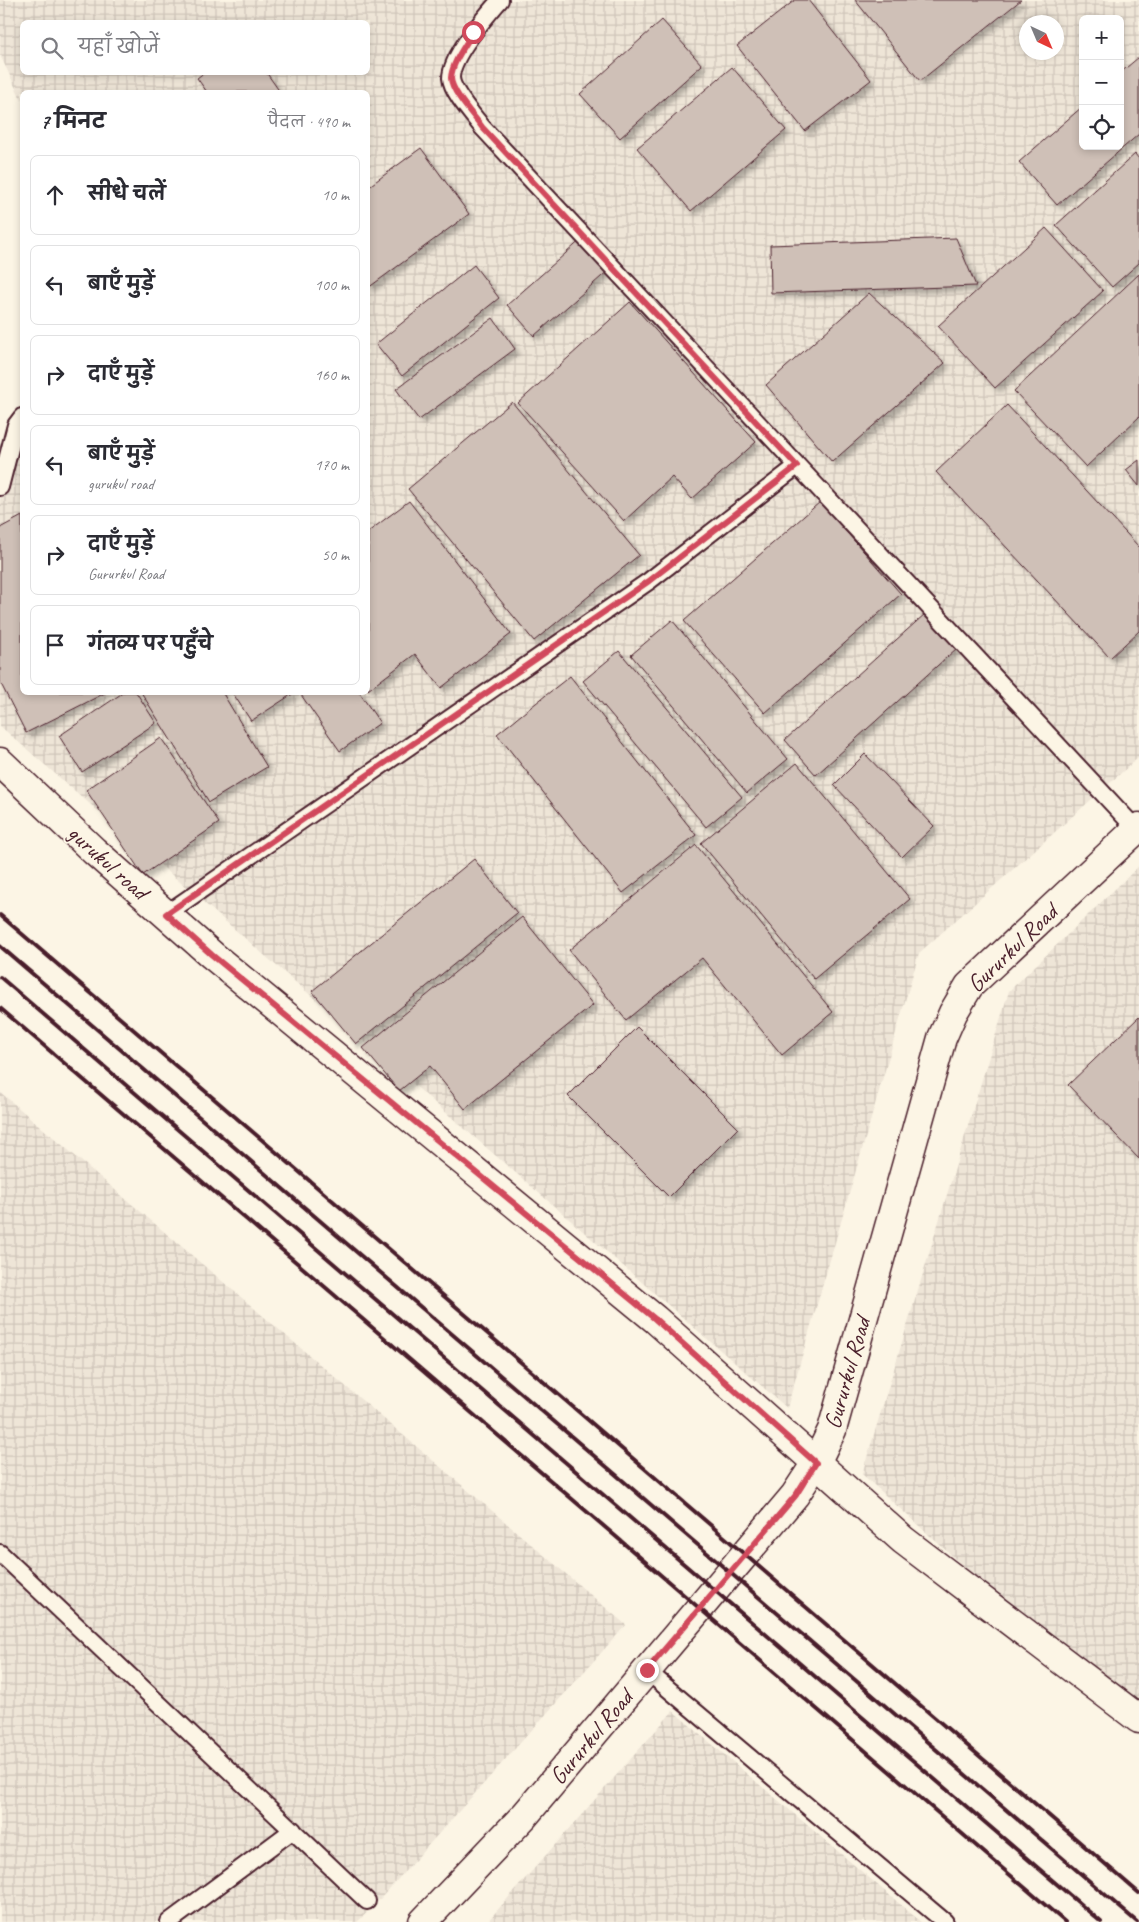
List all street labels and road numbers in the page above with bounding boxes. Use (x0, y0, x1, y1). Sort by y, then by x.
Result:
street label: gurukul road (61, 818, 157, 909)
street label: Gururkul Road (960, 895, 1066, 999)
street label: Gururkul Road (817, 1310, 878, 1432)
street label: Gururkul Road (543, 1681, 642, 1790)

